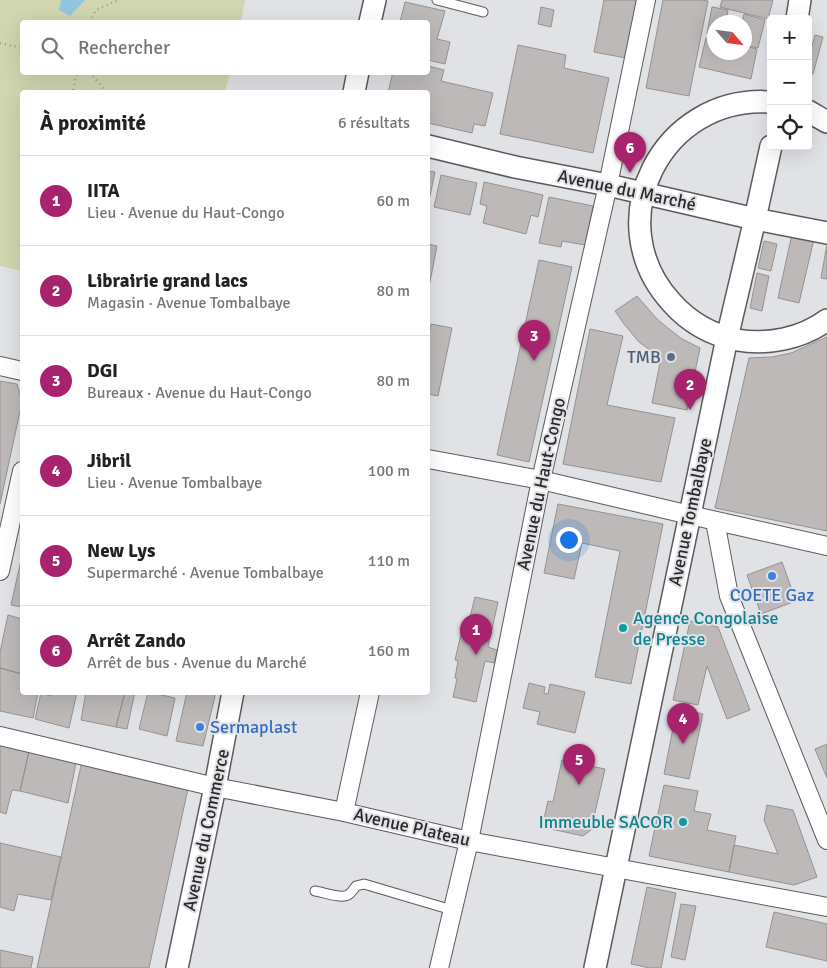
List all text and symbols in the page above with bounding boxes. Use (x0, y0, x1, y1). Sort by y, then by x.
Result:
north arrow (707, 15, 752, 60)
map controls (767, 15, 812, 150)
button: + (767, 15, 812, 60)
search box (20, 20, 430, 75)
icon: search (38, 34, 66, 62)
text: Rechercher (78, 36, 170, 60)
button: − (767, 60, 812, 105)
button: locate (767, 105, 812, 150)
text: À proximité (40, 110, 146, 136)
text: 6 résultats (338, 113, 410, 133)
pin: 6 (614, 132, 646, 173)
street label: Avenue du Marché (556, 165, 698, 215)
text: IITA (87, 179, 120, 203)
text: 1 (52, 191, 60, 211)
text: 60 m (376, 191, 410, 211)
text: Lieu · Avenue du Haut-Congo (87, 203, 285, 223)
text: Librairie grand lacs (87, 269, 248, 293)
text: 2 (52, 281, 60, 301)
text: 80 m (376, 281, 410, 301)
text: Magasin · Avenue Tombalbaye (87, 293, 291, 313)
pin: 3 (518, 320, 550, 361)
place label: TMB (627, 346, 661, 368)
marker: TMB (665, 351, 677, 363)
text: DGI (87, 359, 118, 383)
pin: 2 (674, 369, 706, 410)
text: 3 (52, 371, 60, 391)
text: 80 m (376, 371, 410, 391)
text: Bureaux · Avenue du Haut-Congo (87, 383, 312, 403)
street label: Avenue du Haut-Congo (512, 396, 570, 572)
street label: Avenue Tombalbaye (664, 436, 716, 588)
text: Jibril (87, 449, 131, 473)
text: 4 (52, 461, 60, 481)
text: 100 m (368, 461, 410, 481)
text: Lieu · Avenue Tombalbaye (87, 473, 262, 493)
your location (556, 527, 582, 553)
text: New Lys (87, 539, 155, 563)
text: 5 (52, 551, 60, 571)
text: 110 m (368, 551, 410, 571)
text: Supermarché · Avenue Tombalbaye (87, 563, 324, 583)
marker: COETE Gaz (766, 570, 778, 582)
place label: COETE Gaz (730, 584, 814, 606)
place label: Agence Congolaise de Presse (633, 607, 779, 650)
pin: 1 (460, 614, 492, 655)
marker: Agence Congolaise de Presse (617, 622, 629, 634)
text: Arrêt Zando (87, 629, 186, 653)
text: 6 (52, 641, 60, 661)
text: 160 m (368, 641, 410, 661)
text: Arrêt de bus · Avenue du Marché (87, 653, 307, 673)
pin: 4 (667, 703, 699, 744)
place label: Sermaplast (210, 716, 297, 738)
marker: Sermaplast (194, 721, 206, 733)
pin: 5 (563, 744, 595, 785)
street label: Avenue du Commerce (178, 747, 234, 913)
street label: Avenue Plateau (352, 803, 472, 851)
place label: Immeuble SACOR (538, 811, 673, 833)
marker: Immeuble SACOR (677, 816, 689, 828)

